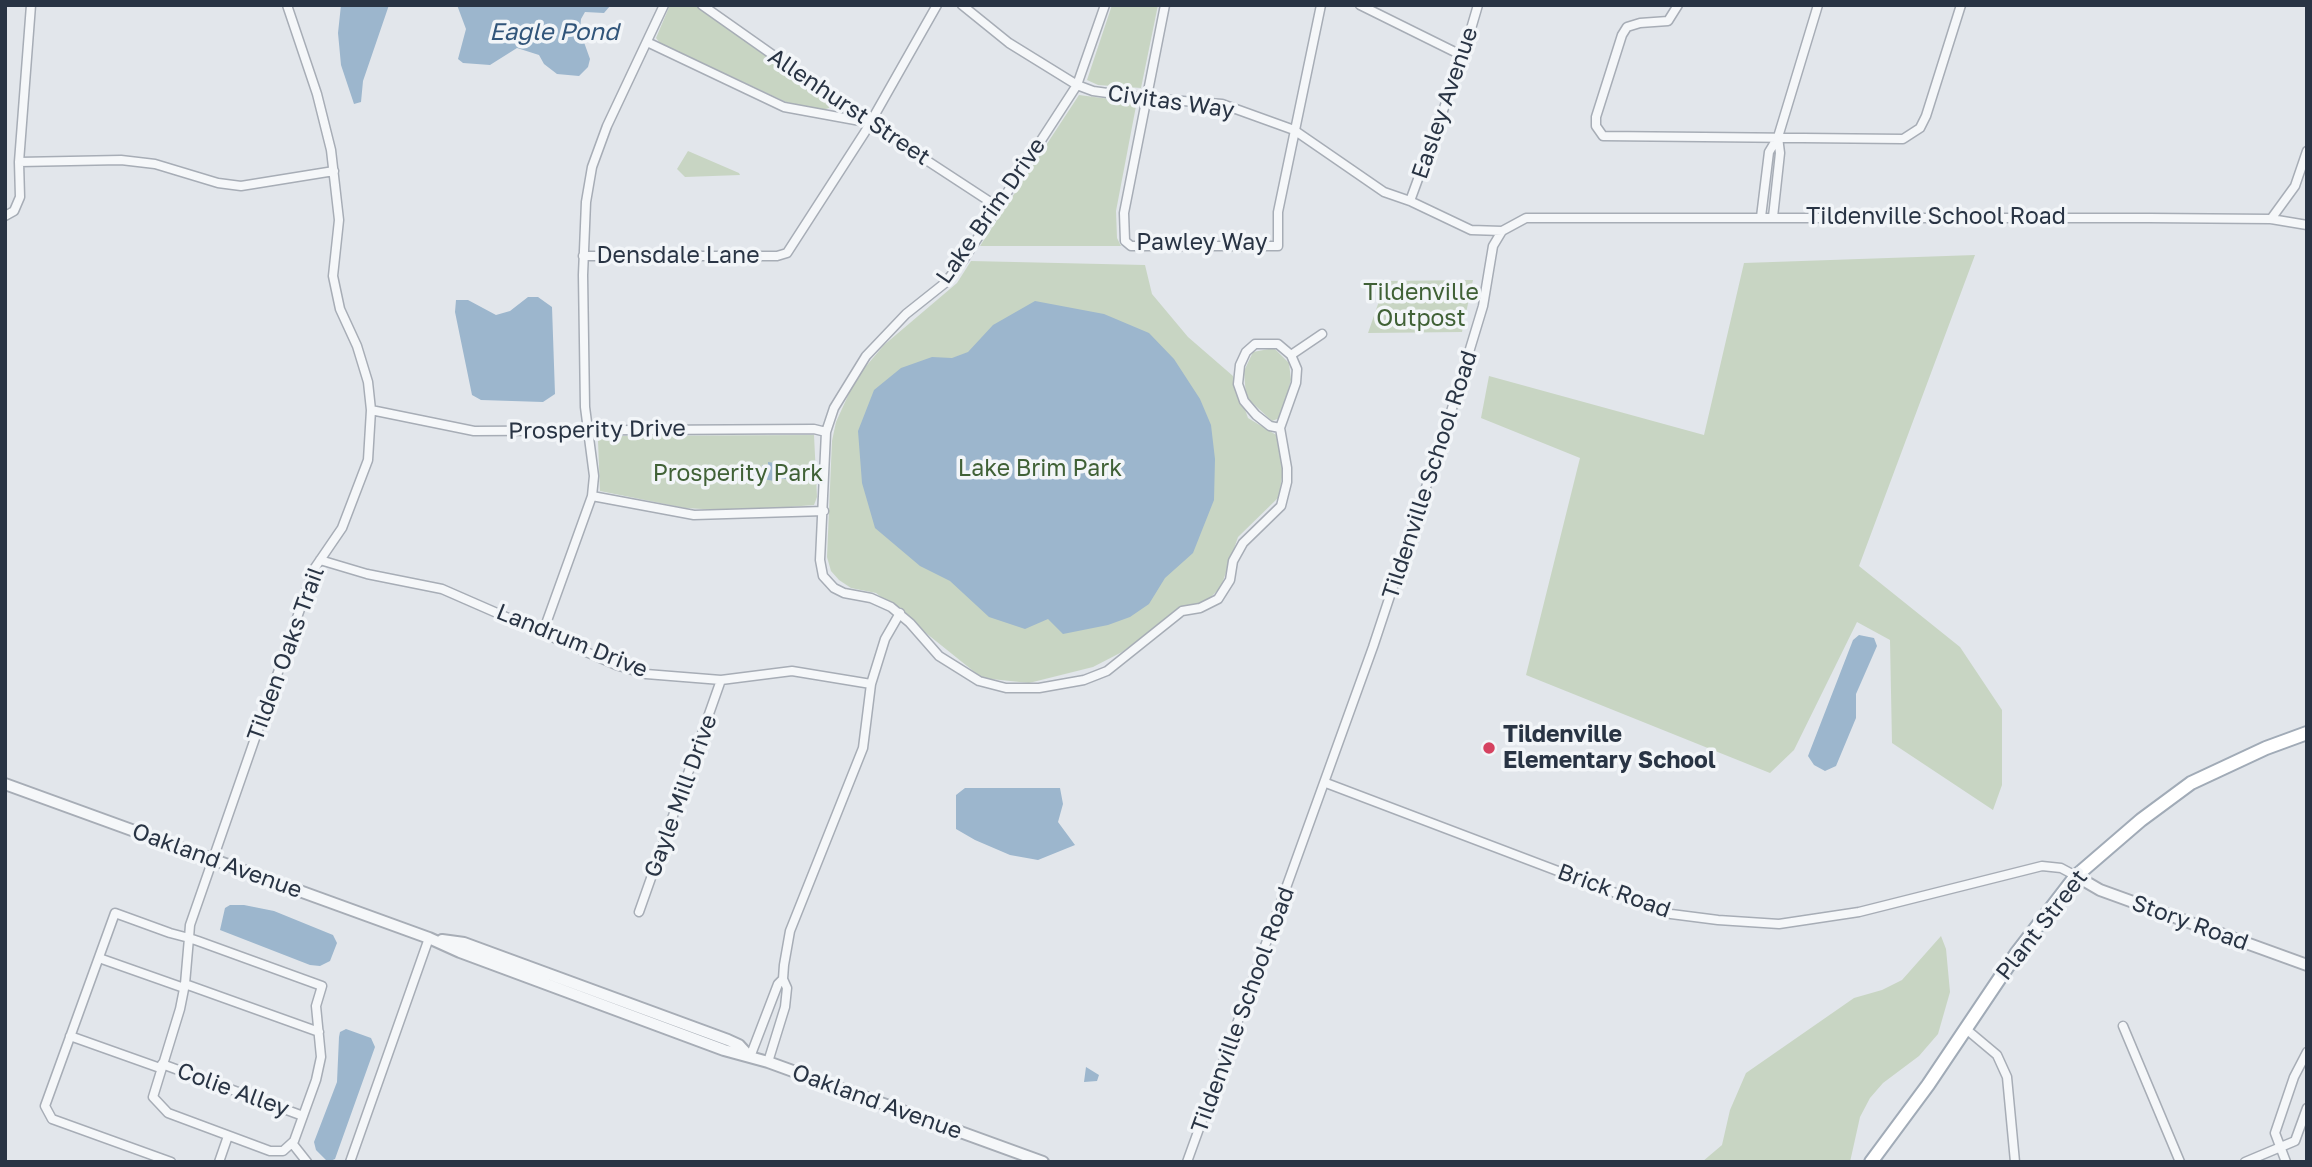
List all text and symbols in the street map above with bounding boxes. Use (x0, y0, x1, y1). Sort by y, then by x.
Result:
water label: Eagle Pond (489, 18, 619, 46)
street label: Easley Avenue (1406, 23, 1484, 183)
street label: Allenhurst Street (763, 43, 935, 171)
street label: Civitas Way (1106, 79, 1236, 125)
street label: Lake Brim Drive (930, 133, 1052, 289)
street label: Tildenville School Road (1806, 203, 2066, 231)
street label: Pawley Way (1136, 229, 1268, 257)
street label: Densdale Lane (597, 242, 759, 270)
park label: Tildenville Outpost (1363, 279, 1479, 333)
street label: Tildenville School Road (1377, 347, 1483, 603)
street label: Prosperity Drive (508, 415, 686, 445)
park label: Lake Brim Park (958, 455, 1122, 483)
park label: Prosperity Park (653, 460, 823, 488)
street label: Tilden Oaks Trail (242, 563, 330, 745)
street label: Landrum Drive (492, 598, 652, 684)
street label: Gayle Mill Drive (639, 711, 723, 881)
place label: Tildenville Elementary School (1503, 721, 1716, 775)
marker: Tildenville Elementary School (1481, 740, 1497, 756)
street label: Oakland Avenue (128, 817, 306, 905)
street label: Brick Road (1554, 858, 1674, 924)
street label: Plant Street (1990, 864, 2094, 986)
street label: Tildenville School Road (1186, 883, 1300, 1137)
street label: Story Road (2128, 889, 2252, 957)
street label: Colie Alley (173, 1057, 293, 1123)
street label: Oakland Avenue (788, 1058, 966, 1146)

